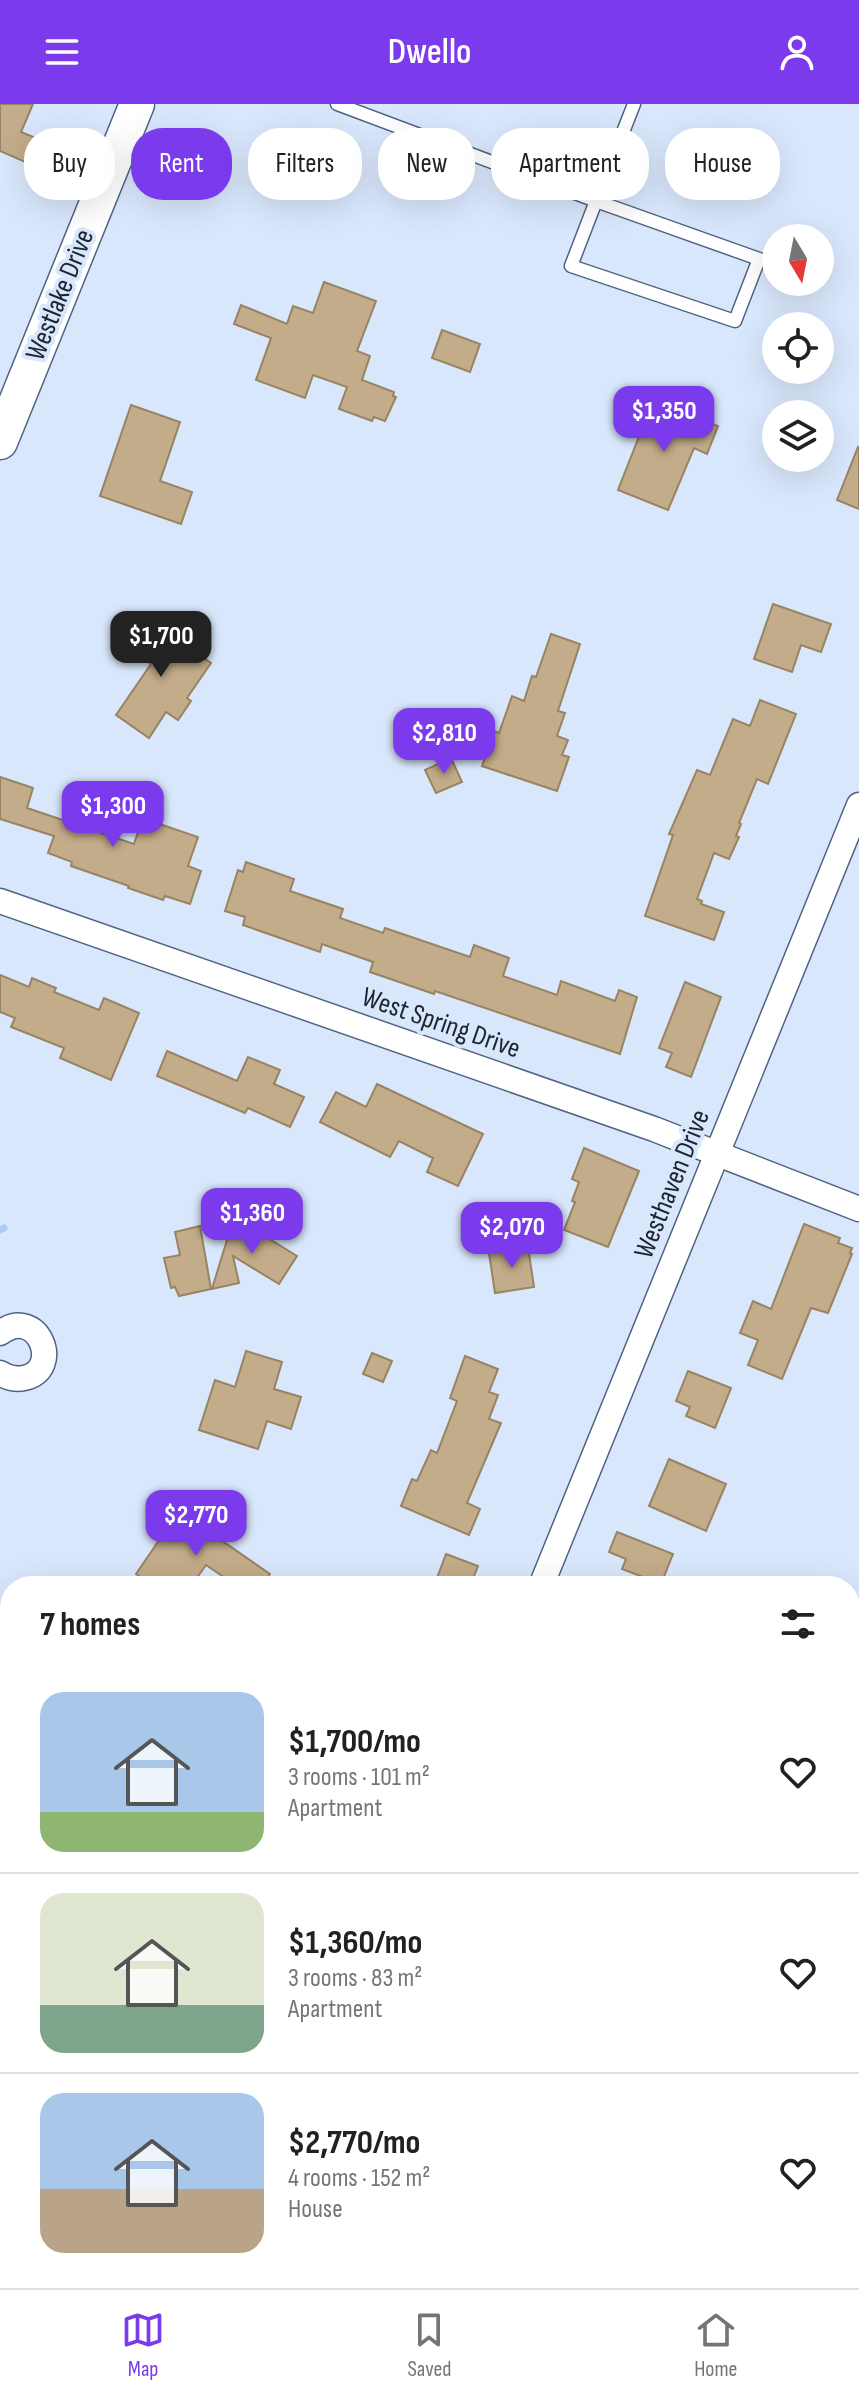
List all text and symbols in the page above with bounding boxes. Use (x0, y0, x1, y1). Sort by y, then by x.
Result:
icon: menu (40, 30, 84, 74)
icon: person (775, 30, 819, 74)
text: Dwello (388, 31, 471, 74)
chip: Buy (24, 128, 115, 200)
chip: Rent (131, 128, 232, 200)
chip: Filters (248, 128, 362, 200)
chip: New (378, 128, 475, 200)
chip: Apartment (491, 128, 649, 200)
chip: House (665, 128, 780, 200)
north arrow (762, 224, 834, 296)
map controls (762, 224, 834, 472)
street label: Westlake Drive (19, 225, 101, 365)
button: locate (762, 312, 834, 384)
pin: $1,350 (599, 386, 729, 454)
text: $1,350 (631, 396, 697, 427)
button: layers (762, 400, 834, 472)
pin: $1,700 (96, 611, 226, 679)
text: $1,700 (128, 621, 194, 652)
pin: $2,810 (379, 708, 509, 776)
text: $2,810 (411, 718, 477, 749)
pin: $1,300 (48, 781, 178, 849)
text: $1,300 (80, 791, 146, 822)
street label: West Spring Drive (357, 980, 525, 1066)
street label: Westhaven Drive (627, 1105, 717, 1263)
pin: $1,360 (187, 1188, 317, 1256)
text: $1,360 (219, 1198, 285, 1229)
pin: $2,070 (447, 1202, 577, 1270)
text: $2,070 (479, 1212, 545, 1243)
pin: $2,770 (131, 1490, 261, 1558)
text: $2,770 (164, 1500, 228, 1531)
icon: filters (776, 1602, 820, 1646)
text: 7 homes (40, 1604, 140, 1645)
text: $1,700/mo (288, 1721, 421, 1762)
icon: home (104, 1724, 200, 1820)
icon: heart (776, 1750, 820, 1794)
text: 3 rooms · 101 m² (288, 1762, 430, 1793)
text: Apartment (288, 1793, 382, 1824)
text: $1,360/mo (288, 1922, 422, 1963)
icon: home (104, 1925, 200, 2021)
icon: heart (776, 1951, 820, 1995)
text: 3 rooms · 83 m² (288, 1963, 422, 1994)
text: Apartment (288, 1994, 382, 2025)
text: $2,770/mo (288, 2122, 420, 2163)
icon: home (104, 2125, 200, 2221)
icon: heart (776, 2151, 820, 2195)
text: 4 rooms · 152 m² (288, 2163, 430, 2194)
text: House (288, 2194, 343, 2225)
tab: Map (121, 2308, 165, 2383)
tab: Saved (407, 2308, 452, 2383)
tab: Home (694, 2308, 738, 2383)

